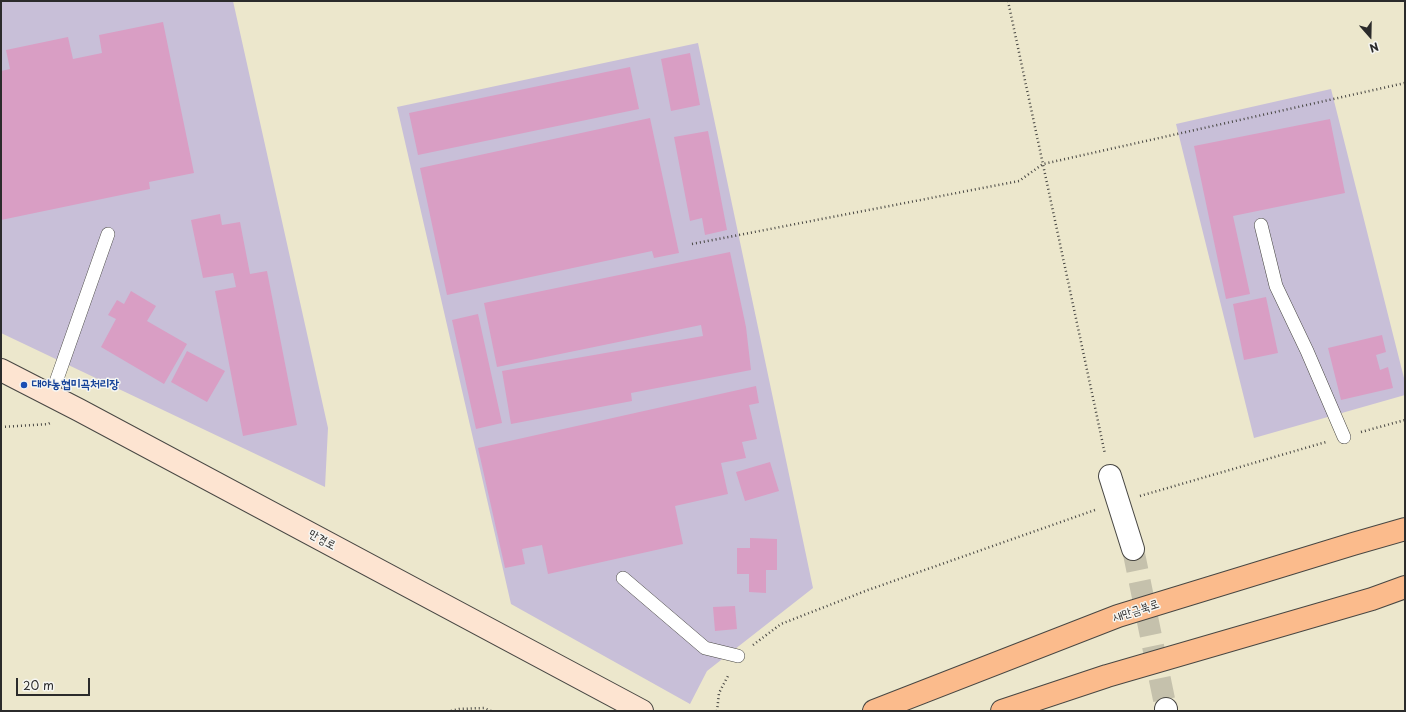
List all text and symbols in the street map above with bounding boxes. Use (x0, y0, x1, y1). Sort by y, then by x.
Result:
north arrow (1350, 16, 1390, 56)
text: N (1367, 38, 1381, 57)
place label: 대야농협미곡처리장 (32, 378, 119, 392)
marker: 대야농협미곡처리장 (19, 380, 29, 390)
street label: 만경로 (306, 527, 338, 553)
street label: 새만금북로 (1111, 597, 1161, 625)
scale bar (18, 670, 92, 696)
text: 20 m (23, 676, 54, 694)

